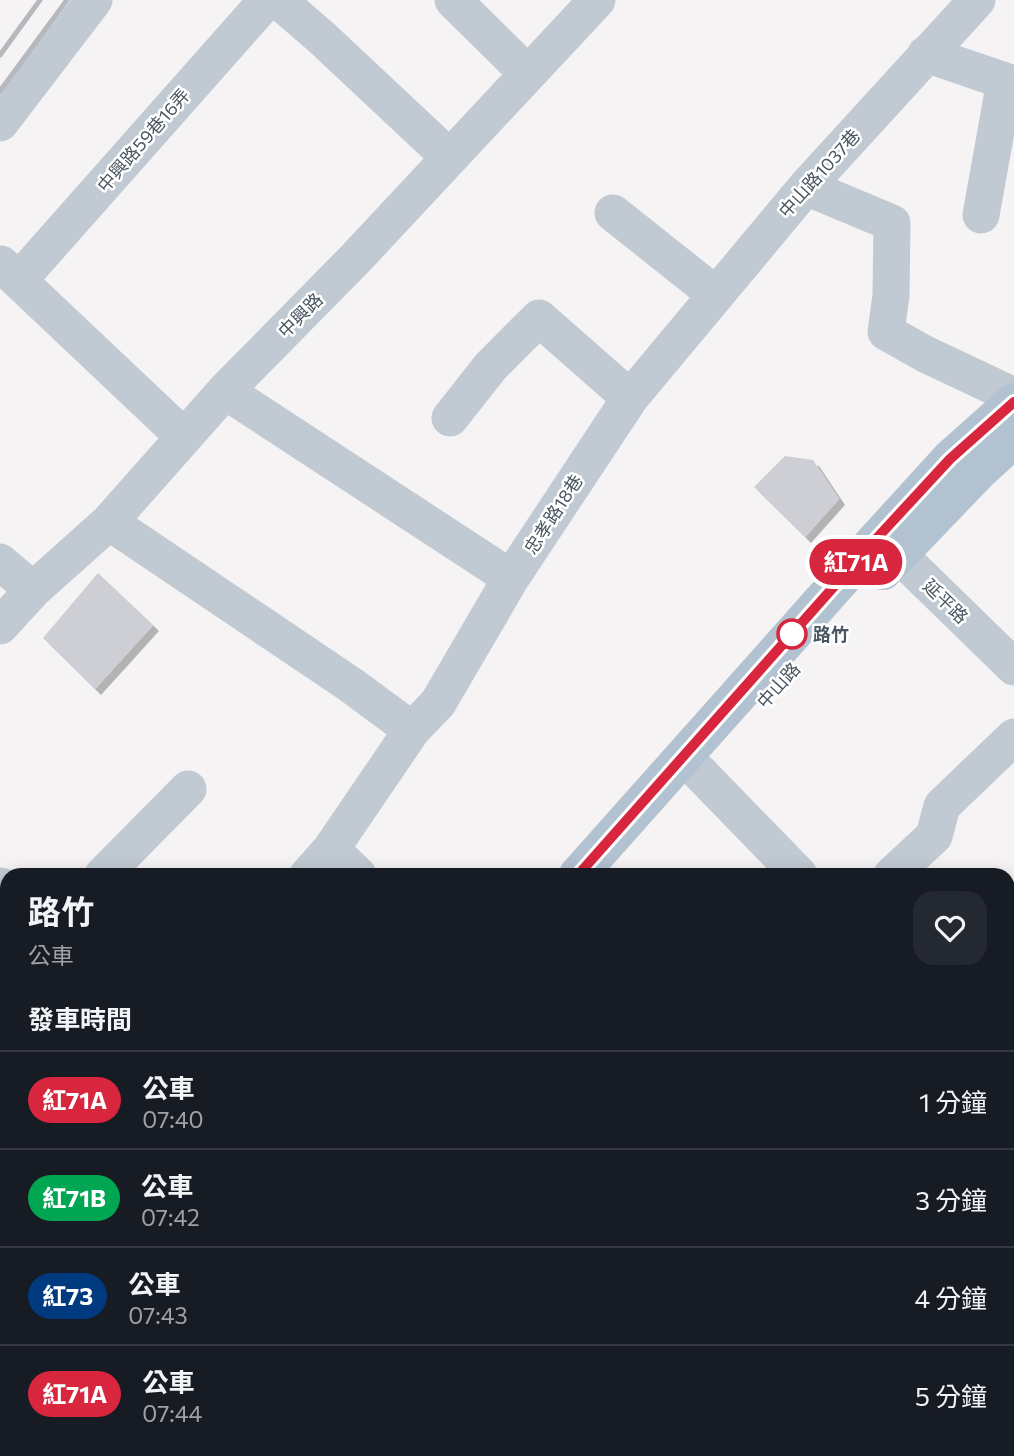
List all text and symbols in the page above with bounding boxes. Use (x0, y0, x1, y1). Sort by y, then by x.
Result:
street label: 中興路59巷16弄 (92, 84, 194, 196)
street label: 中山路1037巷 (774, 124, 864, 222)
street label: 中興路 (273, 288, 327, 342)
street label: 忠孝路18巷 (519, 470, 587, 558)
line badge: 紅71A (807, 539, 905, 585)
text: 紅71A (823, 547, 889, 576)
street label: 延平路 (919, 574, 973, 628)
marker: 路竹 (777, 619, 807, 649)
place label: 路竹 (813, 623, 849, 645)
street label: 中山路 (752, 658, 804, 712)
text: 路竹 (28, 890, 94, 931)
button: heart (913, 891, 987, 965)
text: 公車 (28, 941, 74, 969)
text: 發車時間 (28, 1003, 132, 1034)
text: 公車 (142, 1072, 194, 1103)
text: 紅71A (42, 1085, 107, 1114)
text: 1 分鐘 (919, 1086, 987, 1117)
text: 07:40 (142, 1105, 204, 1133)
text: 公車 (141, 1170, 193, 1201)
text: 紅71B (42, 1183, 106, 1212)
text: 3 分鐘 (915, 1184, 987, 1215)
text: 07:42 (141, 1203, 200, 1231)
text: 公車 (128, 1268, 180, 1299)
text: 紅73 (42, 1281, 93, 1310)
text: 4 分鐘 (914, 1282, 987, 1313)
text: 07:43 (128, 1301, 188, 1329)
text: 公車 (142, 1366, 194, 1397)
text: 紅71A (42, 1379, 107, 1408)
text: 5 分鐘 (915, 1380, 987, 1411)
text: 07:44 (142, 1399, 202, 1427)

